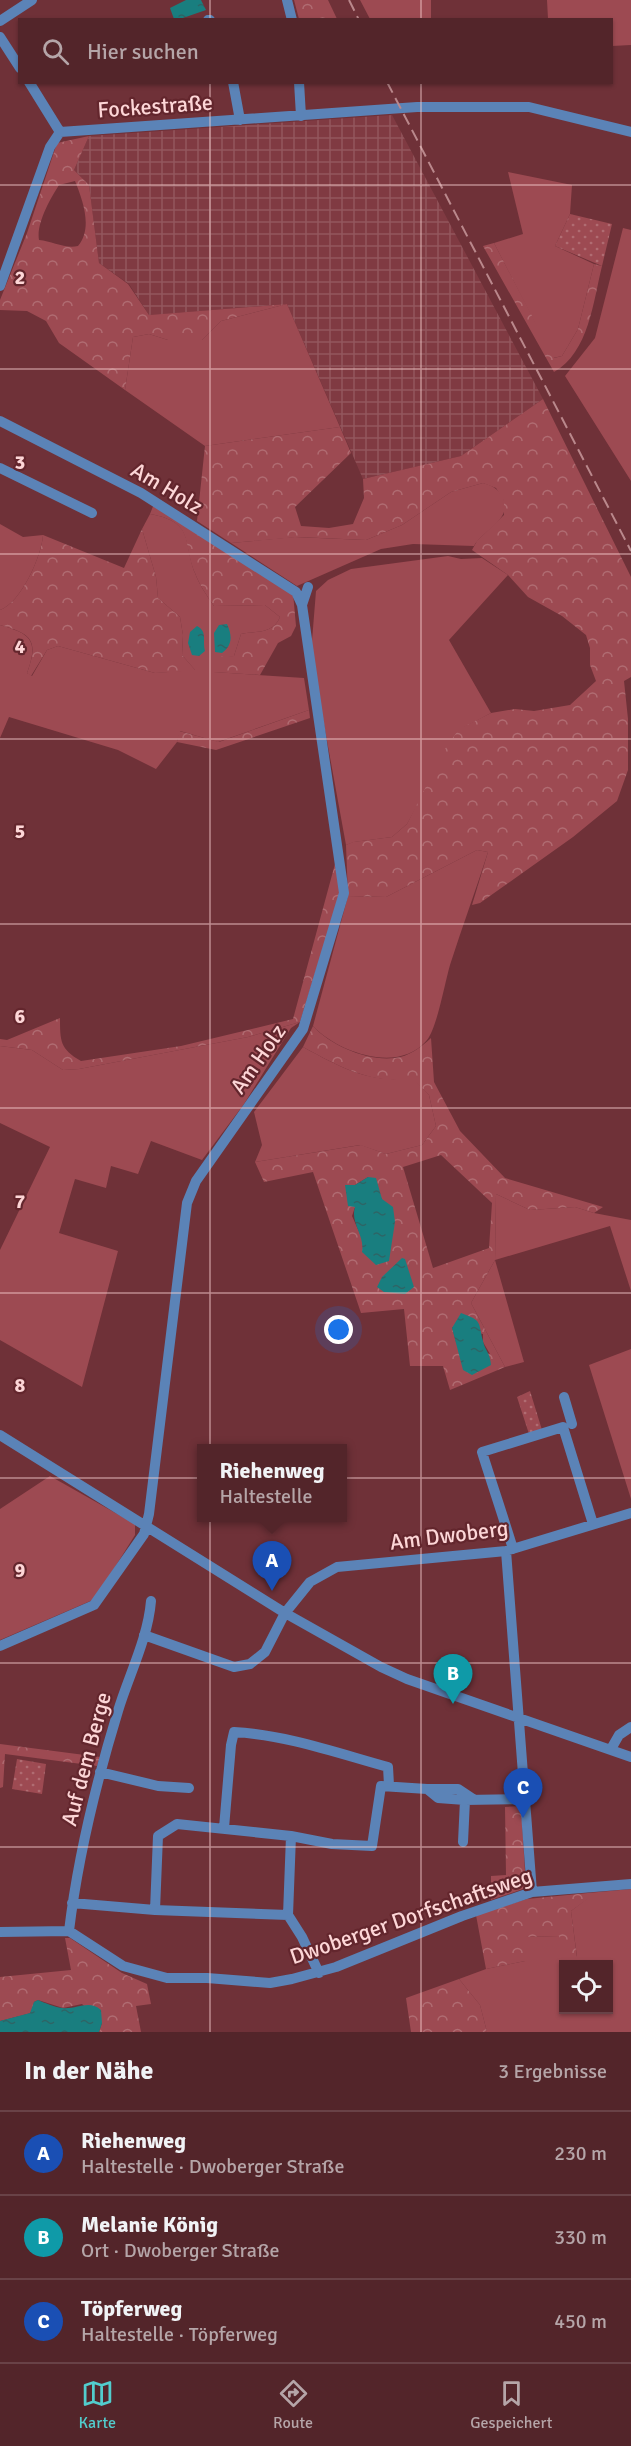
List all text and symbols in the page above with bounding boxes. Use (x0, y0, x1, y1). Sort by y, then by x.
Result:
search box (18, 18, 613, 84)
icon: search (39, 35, 72, 68)
text: Hier suchen (87, 38, 199, 65)
street label: Fockestraße (96, 89, 214, 123)
text: 2 (15, 265, 25, 290)
text: 3 (15, 450, 25, 475)
street label: Am Holz (126, 456, 208, 520)
text: 4 (15, 634, 26, 659)
text: 5 (15, 819, 25, 844)
text: 6 (15, 1004, 26, 1029)
street label: Am Holz (224, 1019, 292, 1099)
text: 7 (15, 1189, 26, 1214)
your location (324, 1315, 353, 1344)
text: 8 (15, 1373, 26, 1398)
popup (197, 1444, 347, 1522)
text: Riehenweg (220, 1457, 324, 1484)
text: Haltestelle (220, 1484, 312, 1509)
street label: Am Dwoberg (388, 1514, 510, 1556)
pin: A (252, 1542, 292, 1591)
text: 9 (15, 1558, 26, 1583)
pin: B (434, 1654, 472, 1704)
street label: Auf dem Berge (55, 1689, 117, 1829)
pin: C (504, 1768, 542, 1818)
street label: Dwoberger Dorfschaftsweg (286, 1862, 536, 1970)
map controls (559, 1960, 613, 2014)
button: locate (559, 1960, 613, 2014)
text: In der Nähe (24, 2055, 154, 2087)
text: 3 Ergebnisse (498, 2059, 607, 2084)
text: Riehenweg (81, 2127, 186, 2154)
text: A (37, 2141, 50, 2166)
text: 230 m (554, 2141, 607, 2166)
text: Haltestelle · Dwoberger Straße (81, 2154, 344, 2179)
text: Melanie König (81, 2211, 218, 2238)
text: B (37, 2225, 50, 2250)
text: 330 m (554, 2225, 607, 2250)
text: Ort · Dwoberger Straße (81, 2238, 279, 2263)
text: Töpferweg (81, 2295, 182, 2322)
text: C (37, 2309, 50, 2334)
text: 450 m (554, 2309, 607, 2334)
text: Haltestelle · Töpferweg (81, 2322, 278, 2347)
tab: Karte (79, 2377, 116, 2433)
tab: Route (273, 2377, 313, 2433)
tab: Gespeichert (470, 2377, 552, 2433)

